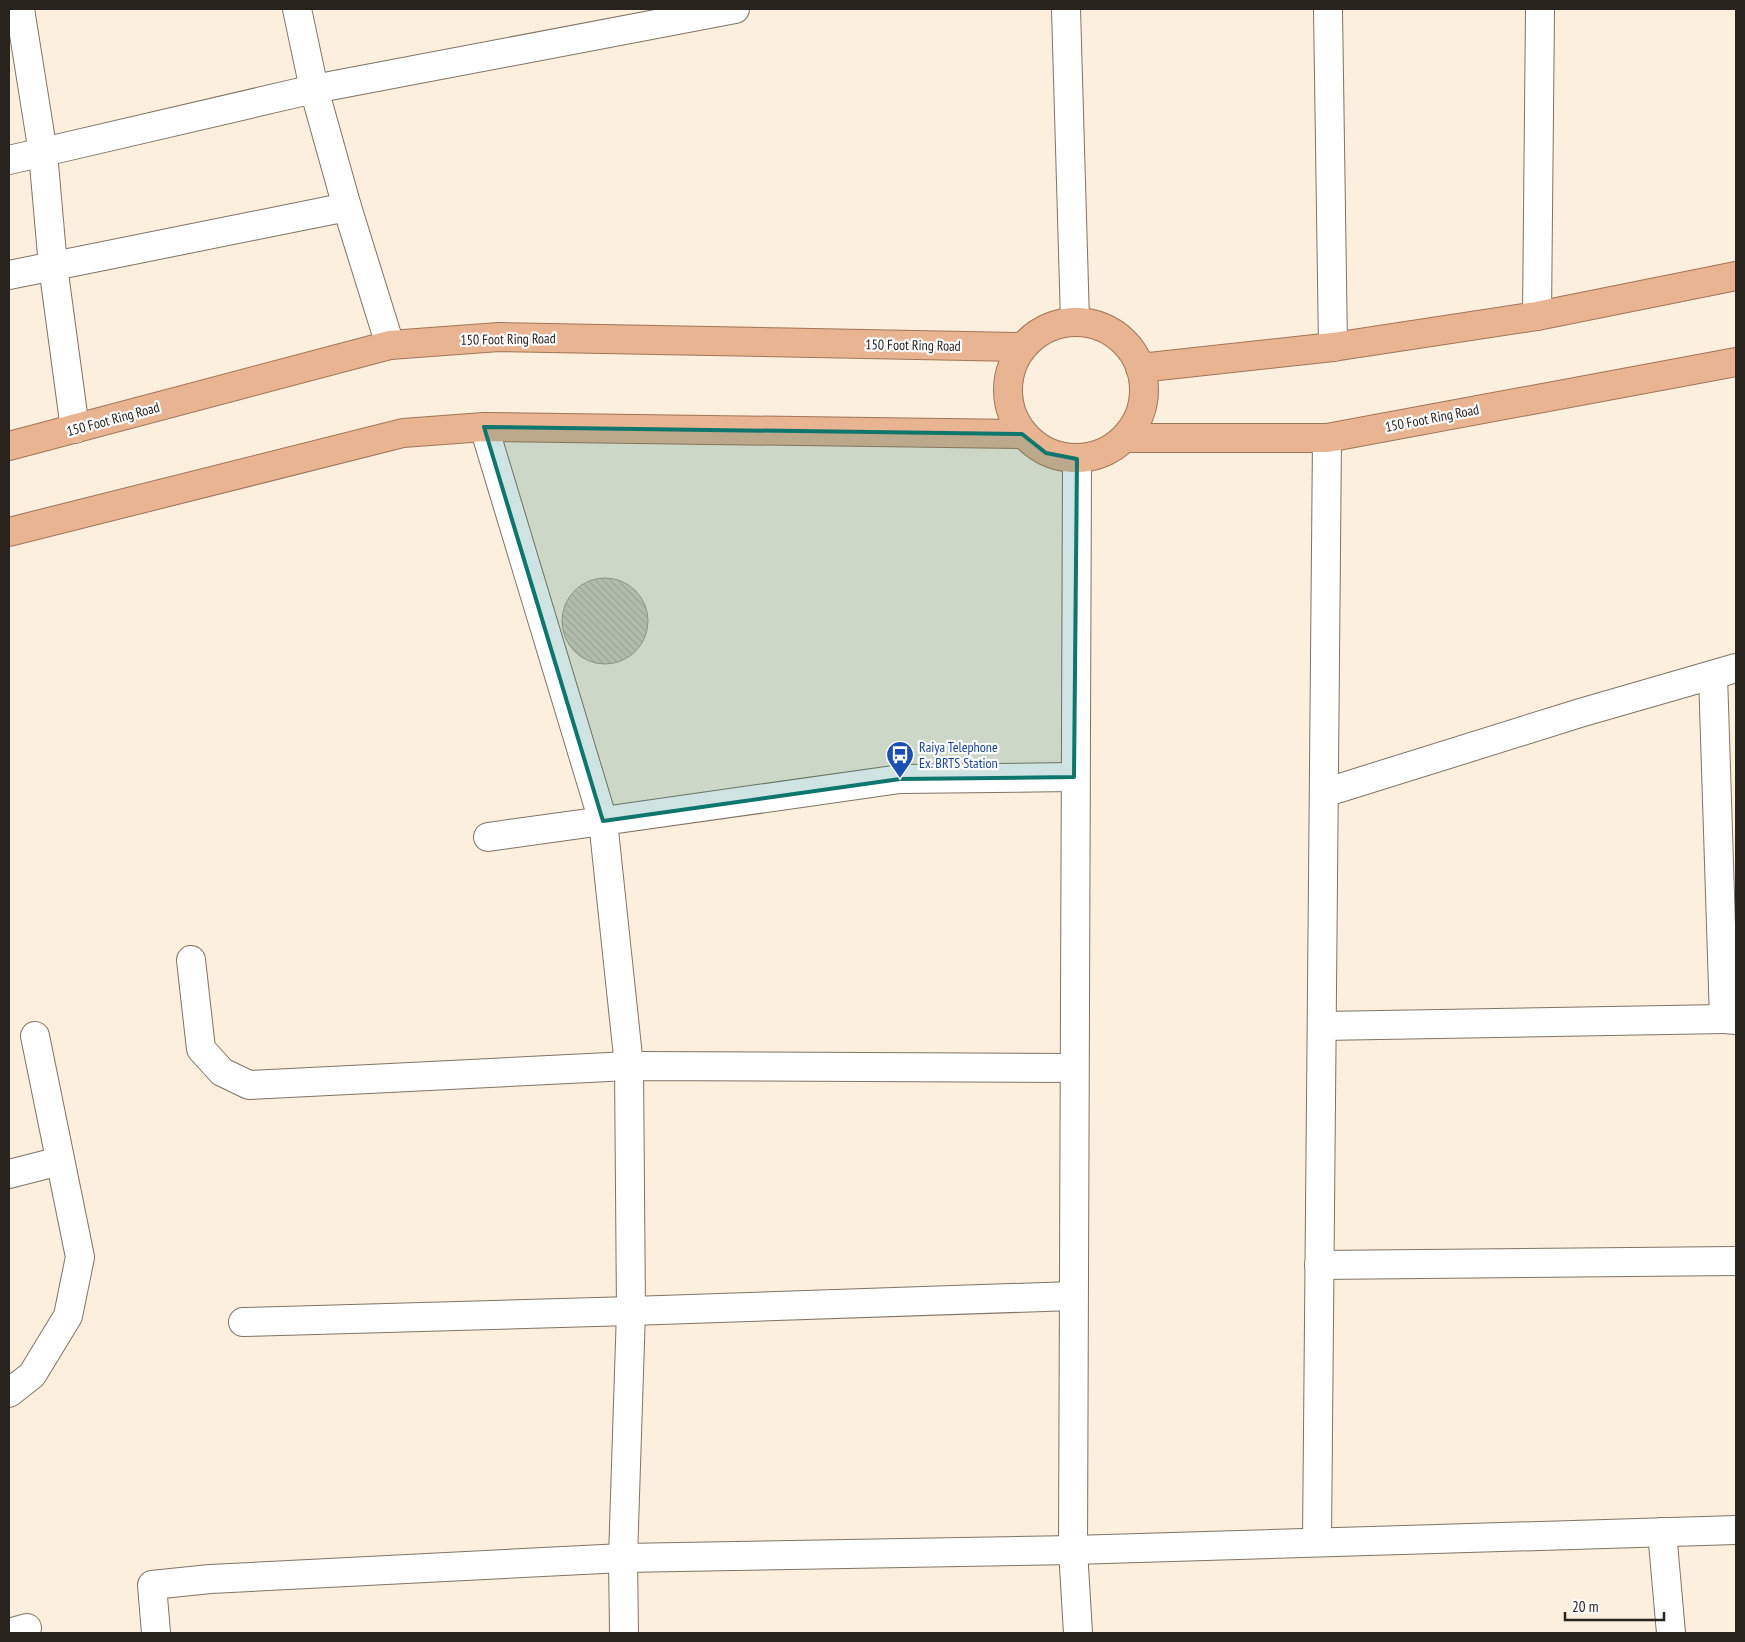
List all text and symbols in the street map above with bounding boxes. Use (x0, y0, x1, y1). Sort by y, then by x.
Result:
street label: 150 Foot Ring Road (460, 329, 556, 349)
street label: 150 Foot Ring Road (865, 335, 961, 355)
street label: 150 Foot Ring Road (65, 398, 161, 440)
street label: 150 Foot Ring Road (1383, 400, 1481, 436)
place label: Raiya Telephone Ex. BRTS Station (919, 738, 998, 772)
bus stop icon: Raiya Telephone Ex. BRTS Station (885, 740, 915, 779)
scale bar (1565, 1590, 1664, 1622)
text: 20 m (1572, 1597, 1598, 1616)

